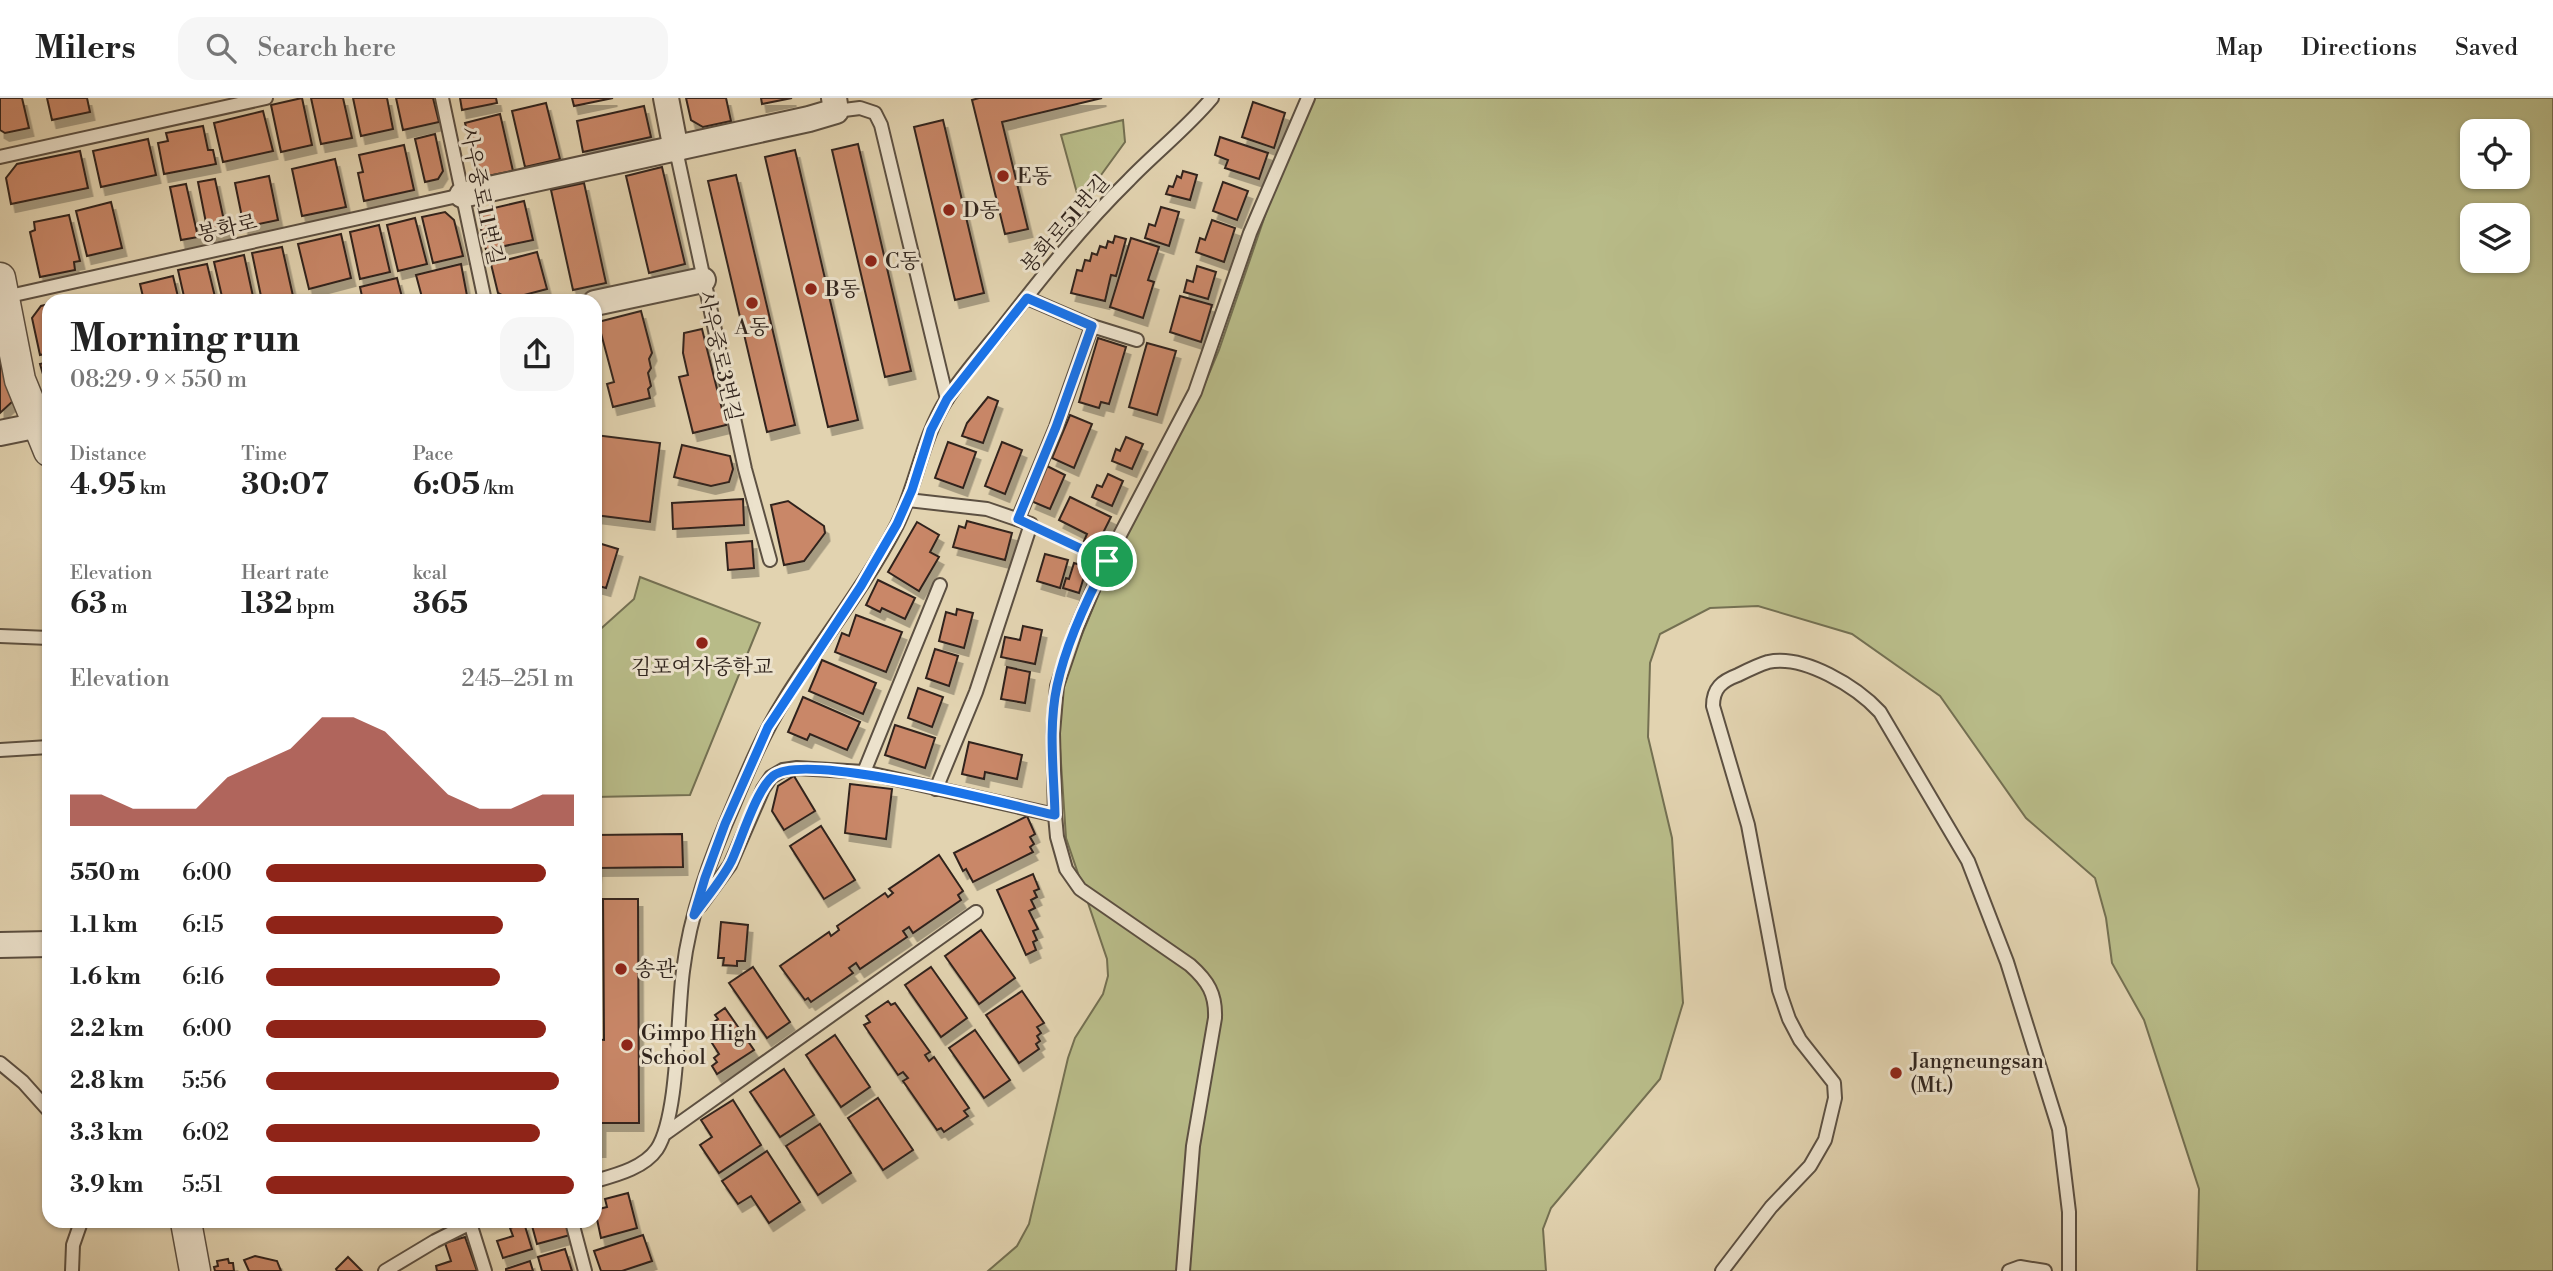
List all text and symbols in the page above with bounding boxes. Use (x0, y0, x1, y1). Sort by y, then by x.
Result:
search box (178, 17, 668, 80)
text: Milers (35, 28, 136, 69)
icon: search (202, 29, 240, 67)
text: Search here (258, 32, 396, 64)
text: Map (2216, 33, 2263, 63)
text: Directions (2301, 33, 2417, 63)
text: Saved (2455, 33, 2518, 63)
map controls (2460, 119, 2530, 273)
button: locate (2460, 119, 2530, 189)
street label: 사우중로11번길 (454, 125, 508, 268)
place label: E동 (1017, 164, 1052, 190)
marker: E동 (995, 168, 1011, 184)
street label: 봉화로51번길 (1016, 170, 1116, 279)
place label: D동 (963, 198, 1000, 224)
marker: D동 (941, 202, 957, 218)
button: layers (2460, 203, 2530, 273)
street label: 봉화로 (195, 209, 260, 248)
place label: C동 (885, 249, 920, 275)
marker: C동 (863, 253, 879, 269)
place label: B동 (824, 277, 860, 303)
marker: B동 (803, 281, 819, 297)
street label: 사우중로3번길 (691, 288, 747, 424)
marker: A동 (744, 295, 760, 311)
place label: A동 (734, 315, 769, 341)
text: Morning run (70, 316, 300, 363)
button: share (500, 317, 574, 391)
text: 08:29 · 9 × 550 m (70, 366, 247, 394)
text: Distance (70, 442, 147, 466)
text: Time (241, 442, 287, 466)
text: Pace (413, 442, 453, 466)
text: 4.95 (70, 466, 136, 504)
text: 30:07 (241, 466, 329, 504)
text: 6:05 (413, 466, 480, 504)
text: km (136, 476, 166, 500)
text: /km (480, 476, 514, 500)
pin (1077, 531, 1137, 591)
icon: arrive (1088, 542, 1126, 580)
text: Elevation (70, 561, 152, 585)
text: Heart rate (241, 561, 329, 585)
text: kcal (413, 561, 447, 585)
text: 63 (70, 585, 107, 623)
text: 132 (241, 585, 293, 623)
text: 365 (413, 585, 468, 623)
text: m (107, 595, 128, 619)
text: bpm (293, 595, 335, 619)
marker: 김포여자중학교 (694, 635, 710, 651)
place label: 김포여자중학교 (631, 655, 773, 681)
text: Elevation (70, 665, 170, 693)
text: 245–251 m (461, 665, 574, 693)
text: 550 m (70, 859, 140, 887)
text: 6:00 (182, 859, 232, 887)
text: 1.1 km (70, 911, 138, 939)
text: 6:15 (182, 911, 224, 939)
place label: 송관 (635, 957, 676, 983)
marker: 송관 (613, 961, 629, 977)
text: 1.6 km (70, 963, 141, 991)
text: 6:16 (182, 963, 224, 991)
text: 2.2 km (70, 1015, 144, 1043)
text: 6:00 (182, 1015, 232, 1043)
place label: Gimpo High School (641, 1021, 758, 1071)
marker: Gimpo High School (619, 1037, 635, 1053)
place label: Jangneungsan (Mt.) (1909, 1049, 2044, 1099)
marker: Jangneungsan (Mt.) (1888, 1065, 1904, 1081)
text: 2.8 km (70, 1067, 144, 1095)
text: 5:56 (182, 1067, 226, 1095)
text: 3.3 km (70, 1119, 143, 1147)
text: 6:02 (182, 1119, 229, 1147)
text: 3.9 km (70, 1171, 143, 1199)
text: 5:51 (182, 1171, 222, 1199)

